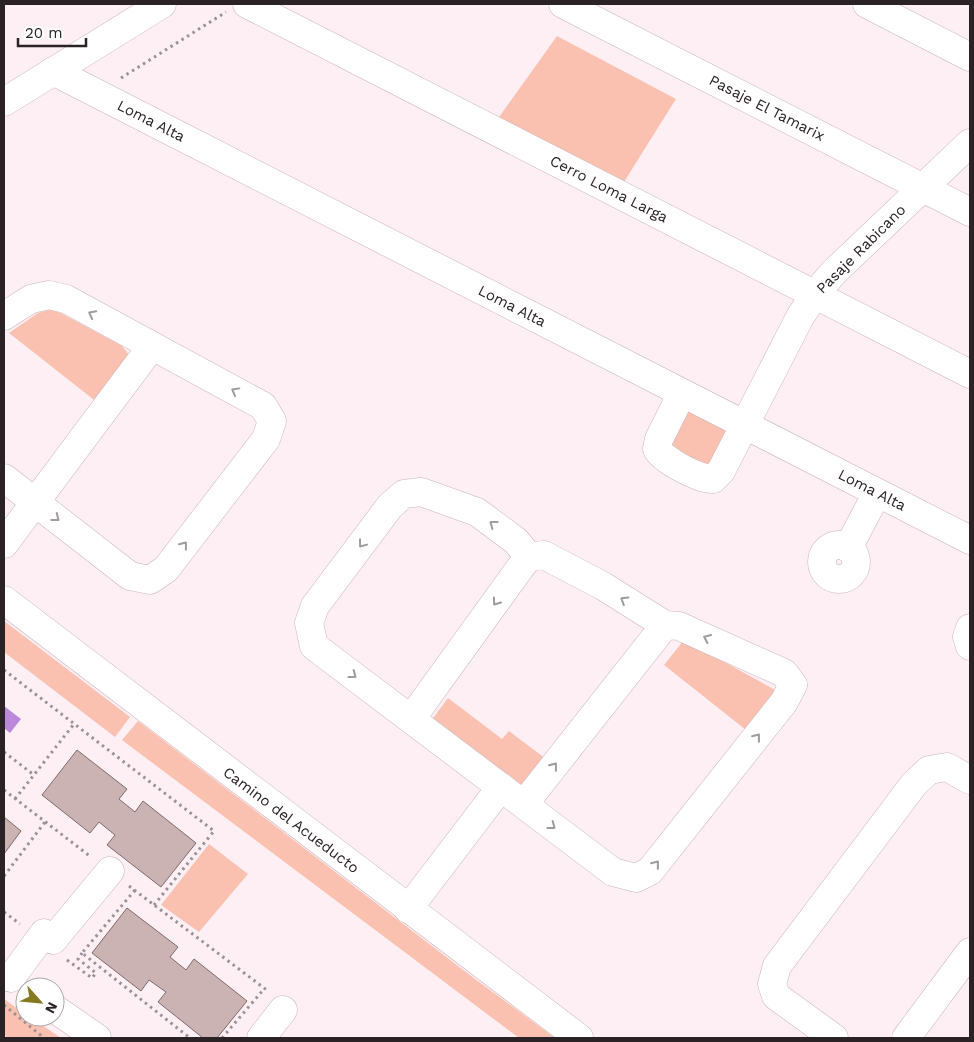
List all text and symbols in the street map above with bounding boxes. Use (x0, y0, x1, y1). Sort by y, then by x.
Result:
scale bar (18, 15, 85, 47)
text: 20 m (25, 24, 63, 42)
street label: Pasaje El Tamarix (706, 71, 828, 145)
street label: Loma Alta (114, 96, 188, 146)
street label: Cerro Loma Larga (547, 151, 671, 227)
street label: Pasaje Rabicano (813, 201, 909, 297)
street label: Loma Alta (475, 281, 549, 331)
one-way arrow (89, 310, 98, 320)
one-way arrow (232, 387, 241, 397)
street label: Loma Alta (835, 465, 909, 515)
one-way arrow (50, 513, 59, 521)
one-way arrow (490, 522, 499, 530)
one-way arrow (359, 538, 368, 547)
one-way arrow (178, 541, 187, 551)
one-way arrow (493, 596, 502, 606)
one-way arrow (620, 596, 629, 606)
one-way arrow (703, 634, 712, 644)
one-way arrow (347, 669, 357, 678)
one-way arrow (751, 734, 759, 743)
street label: Camino del Acueducto (219, 763, 363, 877)
one-way arrow (549, 763, 557, 772)
one-way arrow (546, 820, 556, 829)
one-way arrow (650, 861, 658, 870)
north arrow (15, 977, 65, 1027)
text: N (42, 1000, 61, 1016)

